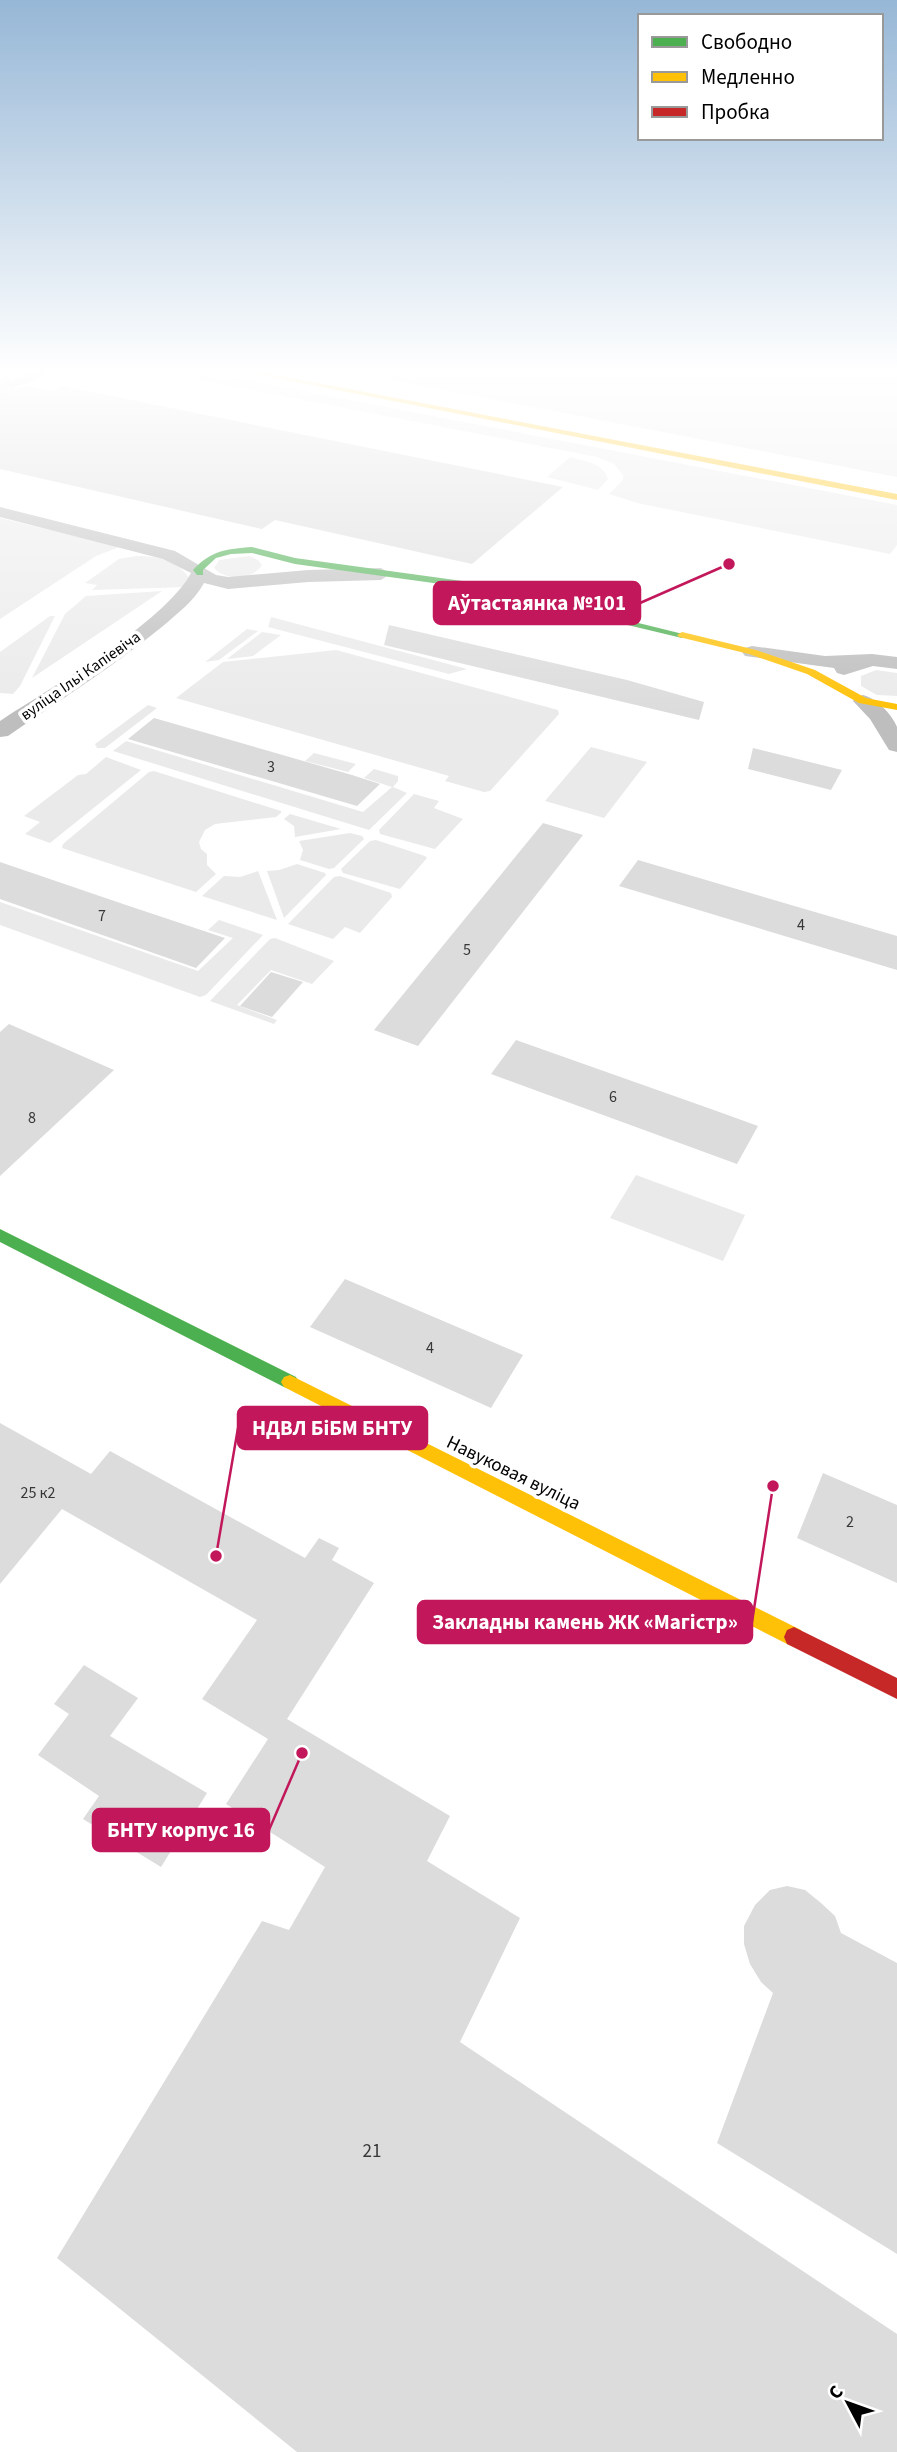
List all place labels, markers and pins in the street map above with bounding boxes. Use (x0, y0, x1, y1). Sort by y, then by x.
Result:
callout: Аўтастаянка №101 (434, 582, 640, 624)
callout: НДВЛ БіБМ БНТУ (238, 1407, 427, 1449)
callout: Закладны камень ЖК «Магістр» (418, 1601, 752, 1643)
callout: БНТУ корпус 16 (93, 1809, 269, 1851)

